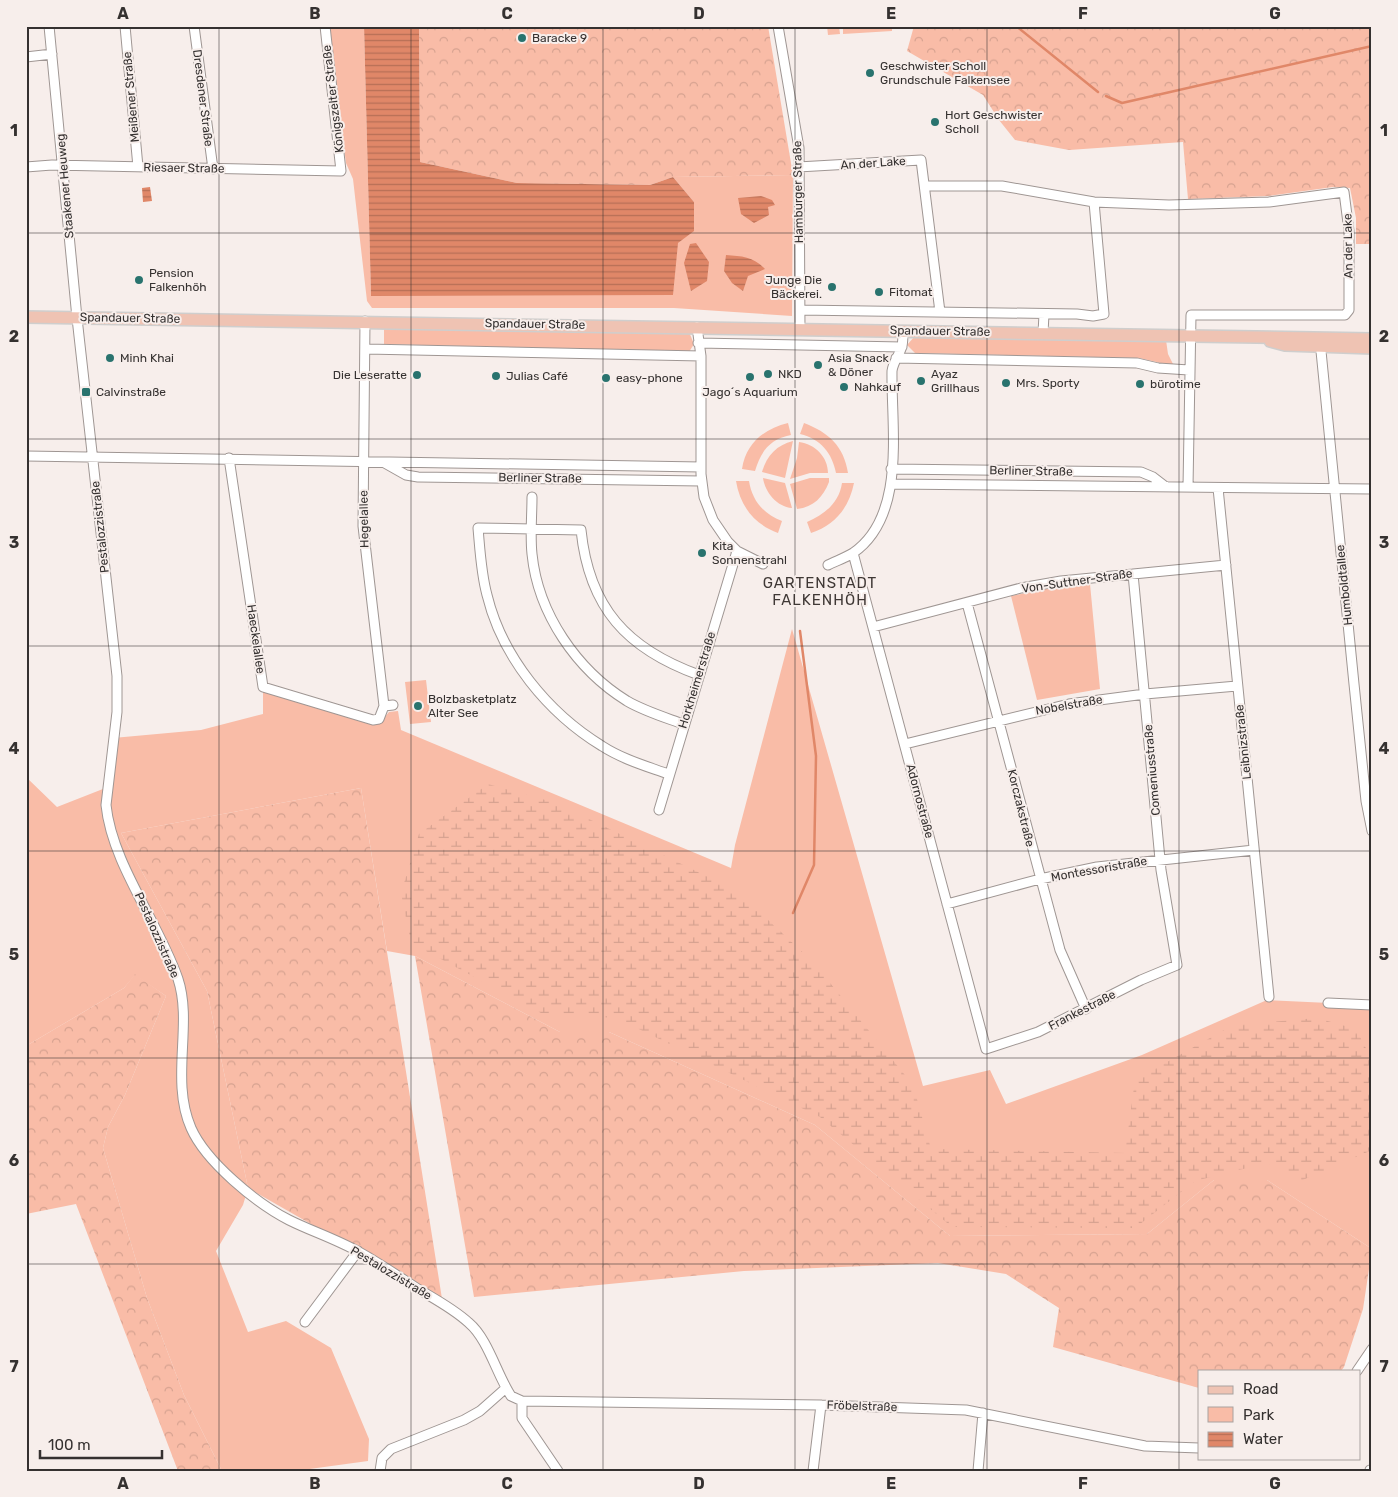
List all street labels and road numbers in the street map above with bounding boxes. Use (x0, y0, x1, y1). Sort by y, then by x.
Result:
street label: Königszelter Straße (319, 44, 347, 154)
street label: Dresdener Straße (190, 49, 216, 148)
street label: Meißener Straße (120, 51, 142, 143)
street label: Staakener Heuweg (53, 133, 77, 239)
street label: Hamburger Straße (790, 140, 806, 244)
street label: An der Lake (840, 154, 906, 172)
street label: Riesaer Straße (143, 160, 225, 176)
street label: An der Lake (1340, 213, 1356, 279)
street label: Spandauer Straße (80, 310, 181, 326)
street label: Spandauer Straße (485, 316, 586, 332)
street label: Spandauer Straße (890, 323, 991, 339)
street label: Berliner Straße (989, 463, 1073, 479)
street label: Berliner Straße (498, 470, 582, 486)
street label: Pestalozzistraße (88, 480, 112, 574)
street label: Hegelallee (356, 490, 372, 548)
street label: Humboldtallee (1333, 544, 1355, 626)
street label: Von-Suttner-Straße (1021, 566, 1134, 596)
street label: Haeckelallee (244, 603, 268, 675)
street label: Horkheimerstraße (676, 630, 719, 730)
street label: Nobelstraße (1034, 692, 1104, 718)
street label: Leibnizstraße (1232, 704, 1254, 780)
street label: Comeniusstraße (1141, 724, 1163, 816)
street label: Adornostraße (903, 762, 937, 840)
street label: Korczakstraße (1005, 768, 1037, 848)
street label: Montessoristraße (1050, 854, 1148, 884)
street label: Pestalozzistraße (132, 890, 182, 980)
street label: Frankestraße (1046, 987, 1118, 1033)
street label: Pestalozzistraße (348, 1243, 434, 1303)
street label: Fröbelstraße (826, 1398, 898, 1414)

